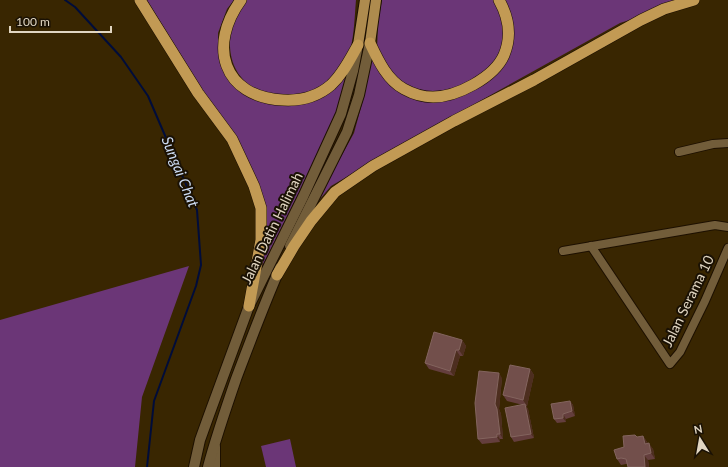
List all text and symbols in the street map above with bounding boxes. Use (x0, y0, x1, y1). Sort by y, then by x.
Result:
scale bar (10, 8, 111, 34)
text: 100 m (16, 14, 50, 29)
water label: Sungai Chat (158, 133, 204, 211)
street label: Jalan Datin Halimah (237, 169, 306, 286)
street label: Jalan Serama 10 (658, 252, 717, 349)
north arrow (680, 419, 720, 459)
text: N (693, 422, 703, 436)

